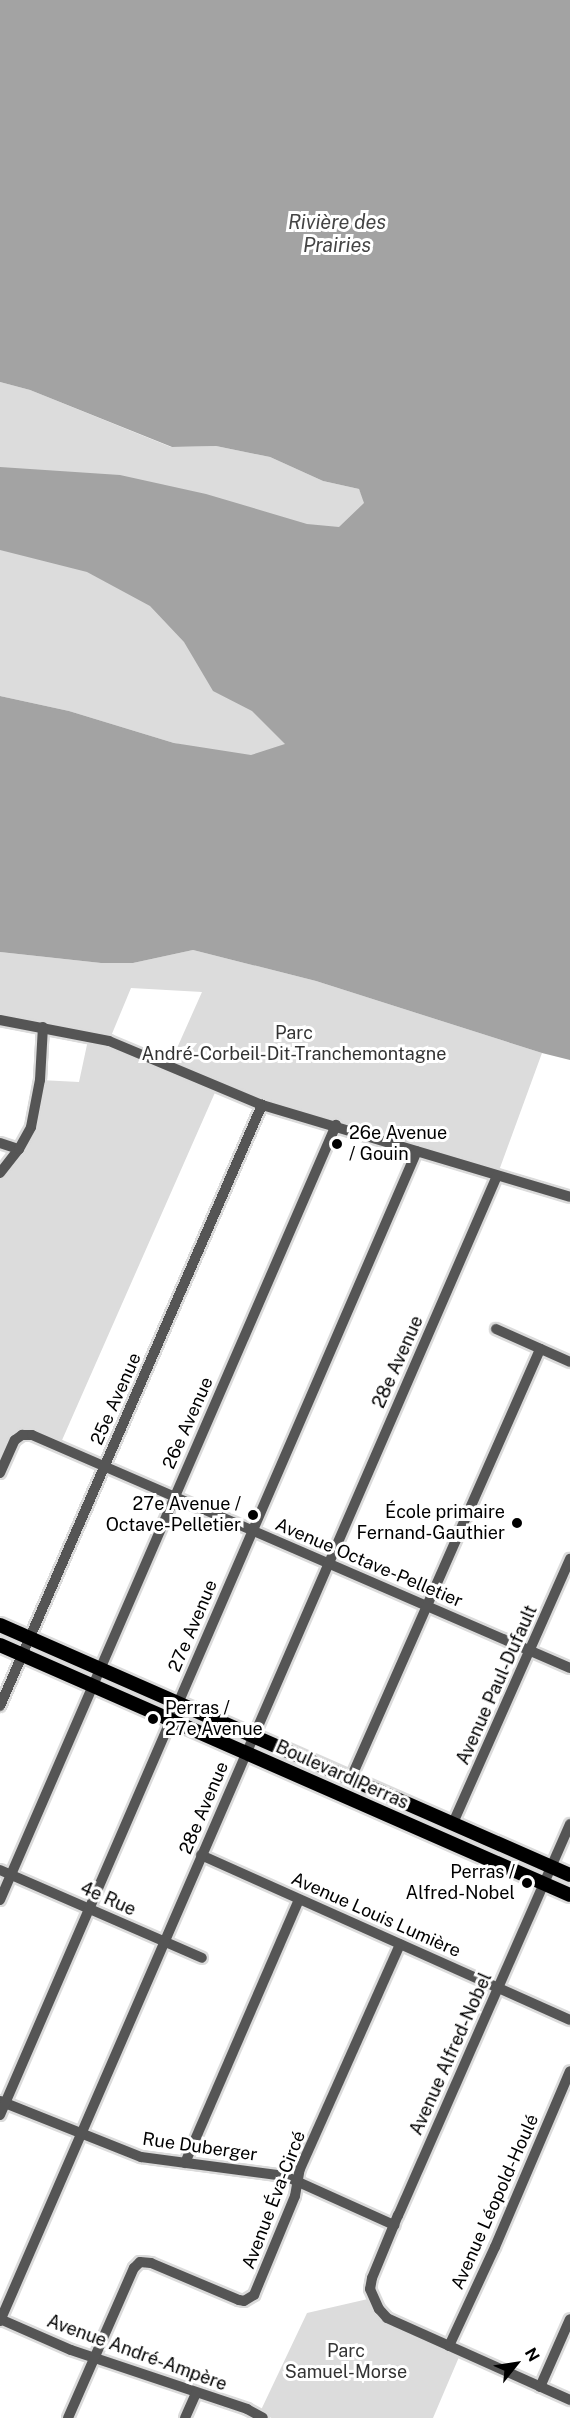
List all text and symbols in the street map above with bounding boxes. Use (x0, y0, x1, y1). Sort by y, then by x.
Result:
water label: Rivière des Prairies (288, 210, 386, 257)
park label: Parc André-Corbeil-Dit-Tranchemontagne (142, 1023, 446, 1066)
place label: 26e Avenue / Gouin (349, 1123, 447, 1166)
marker: 26e Avenue / Gouin (330, 1137, 344, 1151)
street label: 28e Avenue (368, 1312, 428, 1412)
street label: 25e Avenue (86, 1350, 146, 1448)
street label: 26e Avenue (158, 1374, 218, 1472)
place label: 27e Avenue / Octave-Pelletier (106, 1494, 241, 1537)
place label: École primaire Fernand-Gauthier (356, 1502, 505, 1544)
marker: 27e Avenue / Octave-Pelletier (246, 1508, 260, 1522)
street label: Avenue Octave-Pelletier (272, 1514, 466, 1612)
marker: École primaire Fernand-Gauthier (510, 1516, 524, 1530)
street label: 27e Avenue (164, 1577, 222, 1675)
street label: Avenue Paul-Dufault (452, 1602, 542, 1768)
place label: Perras / 27e Avenue (165, 1698, 263, 1740)
marker: Perras / 27e Avenue (146, 1712, 160, 1726)
street label: Boulevard Perras (272, 1736, 412, 1814)
street label: 28e Avenue (175, 1758, 233, 1858)
place label: Perras / Alfred-Nobel (405, 1862, 515, 1904)
street label: Avenue Louis Lumière (288, 1868, 464, 1962)
marker: Perras / Alfred-Nobel (520, 1876, 534, 1890)
street label: 4e Rue (77, 1877, 139, 1921)
street label: Avenue Alfred-Nobel (405, 1969, 497, 2139)
street label: Avenue Léopold-Houlé (447, 2111, 543, 2293)
street label: Rue Duberger (141, 2128, 259, 2166)
street label: Avenue Éva-Circé (238, 2128, 310, 2272)
street label: Avenue André-Ampère (44, 2310, 230, 2396)
north arrow (486, 2334, 546, 2394)
park label: Parc Samuel-Morse (285, 2341, 407, 2384)
text: N (521, 2345, 543, 2365)

